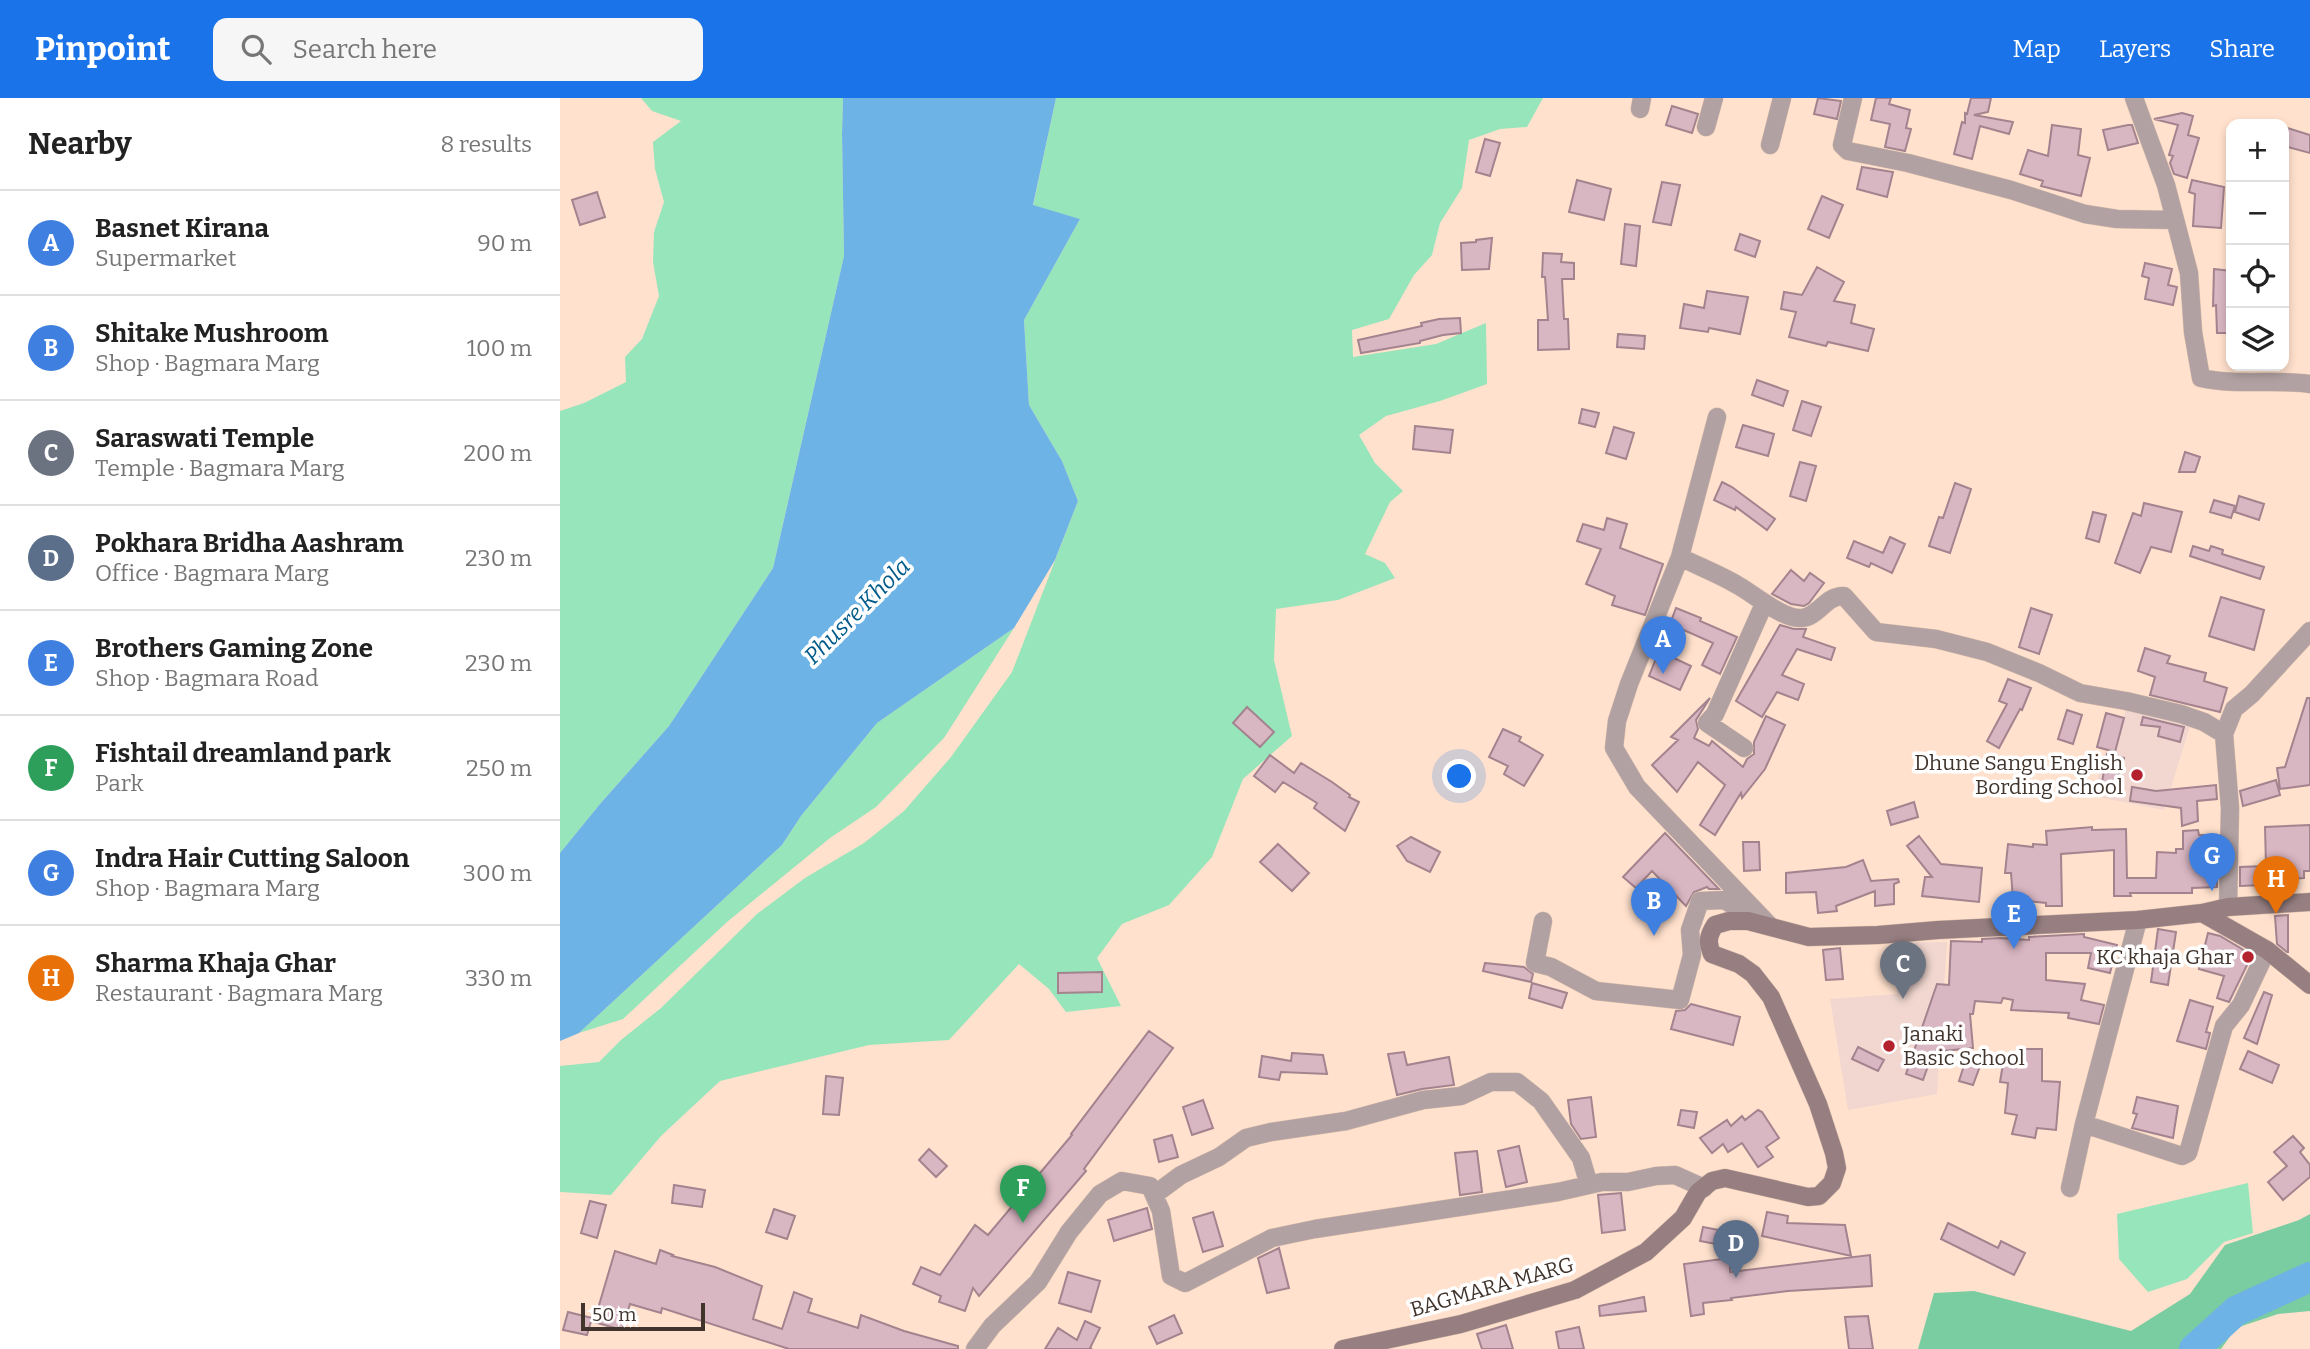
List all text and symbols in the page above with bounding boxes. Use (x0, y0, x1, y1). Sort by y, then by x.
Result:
search box (213, 18, 703, 81)
text: Pinpoint (35, 29, 171, 69)
icon: search (237, 30, 275, 68)
text: Search here (293, 34, 437, 65)
text: Map (2013, 35, 2061, 63)
text: Layers (2099, 35, 2171, 63)
text: Share (2209, 35, 2275, 63)
map controls (2226, 119, 2289, 371)
button: + (2226, 119, 2289, 182)
text: Nearby (28, 126, 132, 162)
text: 8 results (440, 130, 532, 158)
button: − (2226, 182, 2289, 245)
text: Basnet Kirana (95, 213, 269, 244)
text: A (43, 229, 59, 257)
text: 90 m (477, 229, 532, 257)
text: Supermarket (95, 244, 236, 272)
button: locate (2226, 245, 2289, 308)
button: layers (2226, 308, 2289, 371)
text: Shitake Mushroom (95, 318, 329, 349)
text: B (44, 334, 58, 362)
text: 100 m (467, 334, 532, 362)
text: Shop · Bagmara Marg (95, 349, 320, 377)
text: Saraswati Temple (95, 423, 314, 454)
text: C (44, 439, 58, 467)
text: 200 m (463, 439, 532, 467)
text: Temple · Bagmara Marg (95, 454, 345, 482)
text: Pokhara Bridha Aashram (95, 528, 404, 559)
text: D (43, 544, 59, 572)
text: 230 m (465, 544, 532, 572)
water label: Phusre Khola (798, 552, 916, 670)
text: Office · Bagmara Marg (95, 559, 329, 587)
pin: A (1640, 616, 1686, 674)
text: Brothers Gaming Zone (95, 633, 373, 664)
text: E (44, 649, 58, 677)
text: 230 m (465, 649, 532, 677)
text: Shop · Bagmara Road (95, 664, 319, 692)
text: Fishtail dreamland park (95, 738, 391, 769)
place label: Dhune Sangu English Bording School (1914, 750, 2123, 800)
text: F (45, 754, 57, 782)
text: 250 m (466, 754, 532, 782)
your location (1442, 759, 1476, 793)
marker: Dhune Sangu English Bording School (2129, 767, 2145, 783)
text: Park (95, 769, 144, 797)
pin: G (2189, 833, 2235, 891)
text: Indra Hair Cutting Saloon (95, 843, 410, 874)
pin: H (2253, 856, 2299, 914)
text: G (43, 859, 59, 887)
text: 300 m (463, 859, 532, 887)
text: Shop · Bagmara Marg (95, 874, 320, 902)
pin: B (1631, 878, 1677, 936)
pin: E (1991, 891, 2037, 949)
pin: C (1880, 941, 1926, 999)
place label: KC khaja Ghar (2096, 944, 2234, 970)
text: Sharma Khaja Ghar (95, 948, 336, 979)
marker: KC khaja Ghar (2240, 949, 2256, 965)
text: H (42, 964, 60, 992)
text: 330 m (465, 964, 532, 992)
text: Restaurant · Bagmara Marg (95, 979, 383, 1007)
place label: Janaki Basic School (1902, 1021, 2025, 1071)
marker: Janaki Basic School (1881, 1038, 1897, 1054)
pin: F (1000, 1165, 1046, 1223)
pin: D (1713, 1220, 1759, 1278)
street label: BAGMARA MARG (1407, 1251, 1577, 1323)
scale bar (581, 1300, 705, 1332)
text: 50 m (592, 1303, 636, 1326)

